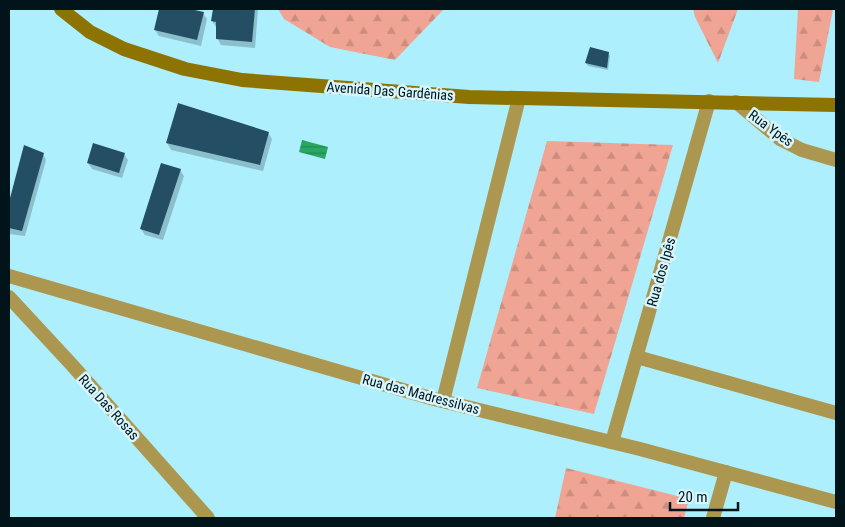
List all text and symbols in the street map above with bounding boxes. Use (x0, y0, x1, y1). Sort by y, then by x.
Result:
street label: Avenida Das Gardênias (326, 79, 454, 103)
street label: Rua Ypês (746, 107, 796, 149)
street label: Rua dos Ipês (644, 236, 678, 308)
street label: Rua Das Rosas (76, 371, 142, 443)
street label: Rua das Madressilvas (361, 371, 481, 417)
scale bar (670, 480, 738, 512)
text: 20 m (678, 488, 708, 506)

